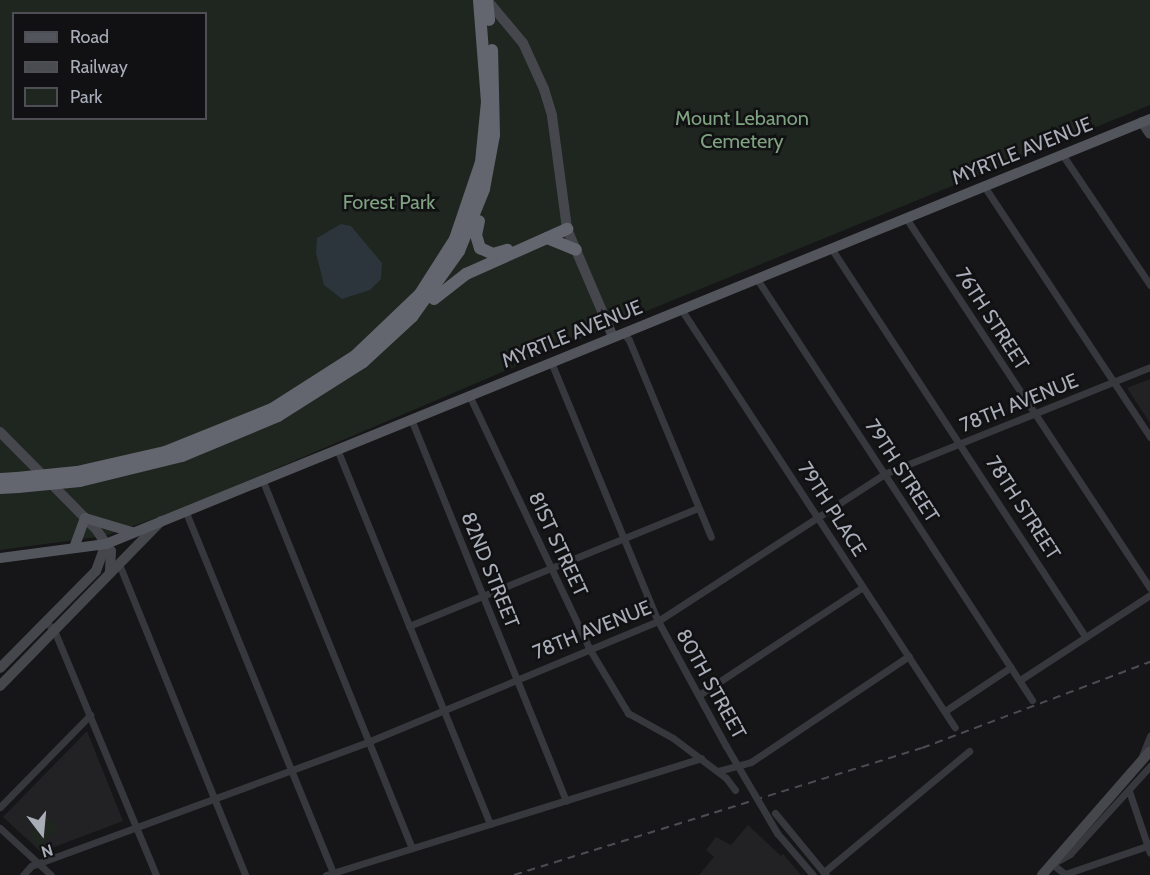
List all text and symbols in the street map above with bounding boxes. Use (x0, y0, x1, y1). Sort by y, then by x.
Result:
legend (12, 12, 207, 120)
text: Road (70, 26, 109, 48)
text: Railway (70, 56, 128, 78)
text: Park (70, 86, 102, 108)
park label: Mount Lebanon Cemetery (675, 107, 809, 154)
street label: MYRTLE AVENUE (948, 112, 1096, 190)
park label: Forest Park (343, 190, 435, 214)
street label: 76TH STREET (950, 263, 1034, 375)
street label: MYRTLE AVENUE (498, 295, 646, 373)
street label: 78TH AVENUE (956, 368, 1082, 438)
street label: 79TH STREET (860, 415, 944, 527)
street label: 78TH STREET (981, 452, 1065, 564)
street label: 79TH PLACE (793, 457, 871, 561)
street label: 81ST STREET (523, 488, 593, 600)
street label: 82ND STREET (456, 509, 524, 631)
street label: 78TH AVENUE (529, 595, 655, 665)
street label: 80TH STREET (671, 625, 751, 743)
north arrow (12, 803, 72, 863)
text: N (39, 840, 55, 861)

